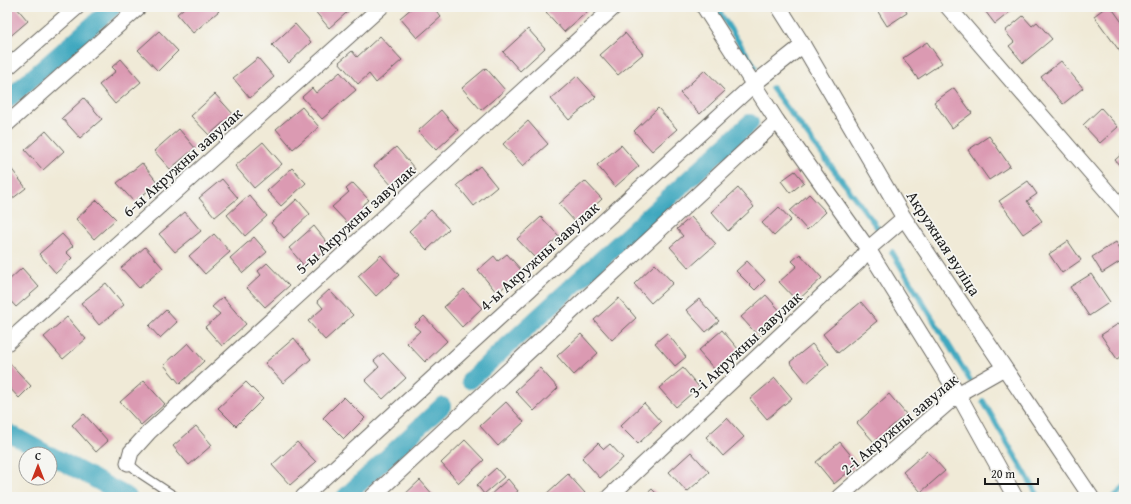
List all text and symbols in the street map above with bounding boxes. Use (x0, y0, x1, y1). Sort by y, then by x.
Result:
street label: 6-ы Акружны завулак (117, 101, 248, 222)
street label: 5-ы Акружны завулак (290, 158, 421, 279)
street label: Акружная вуліца (901, 186, 987, 301)
street label: 4-ы Акружны завулак (474, 195, 605, 316)
street label: 3-і Акружны завулак (683, 285, 807, 403)
street label: 2-і Акружны завулак (835, 367, 964, 480)
north arrow (18, 446, 58, 486)
text: С (35, 448, 41, 464)
scale bar (985, 460, 1038, 486)
text: 20 m (991, 465, 1015, 482)

